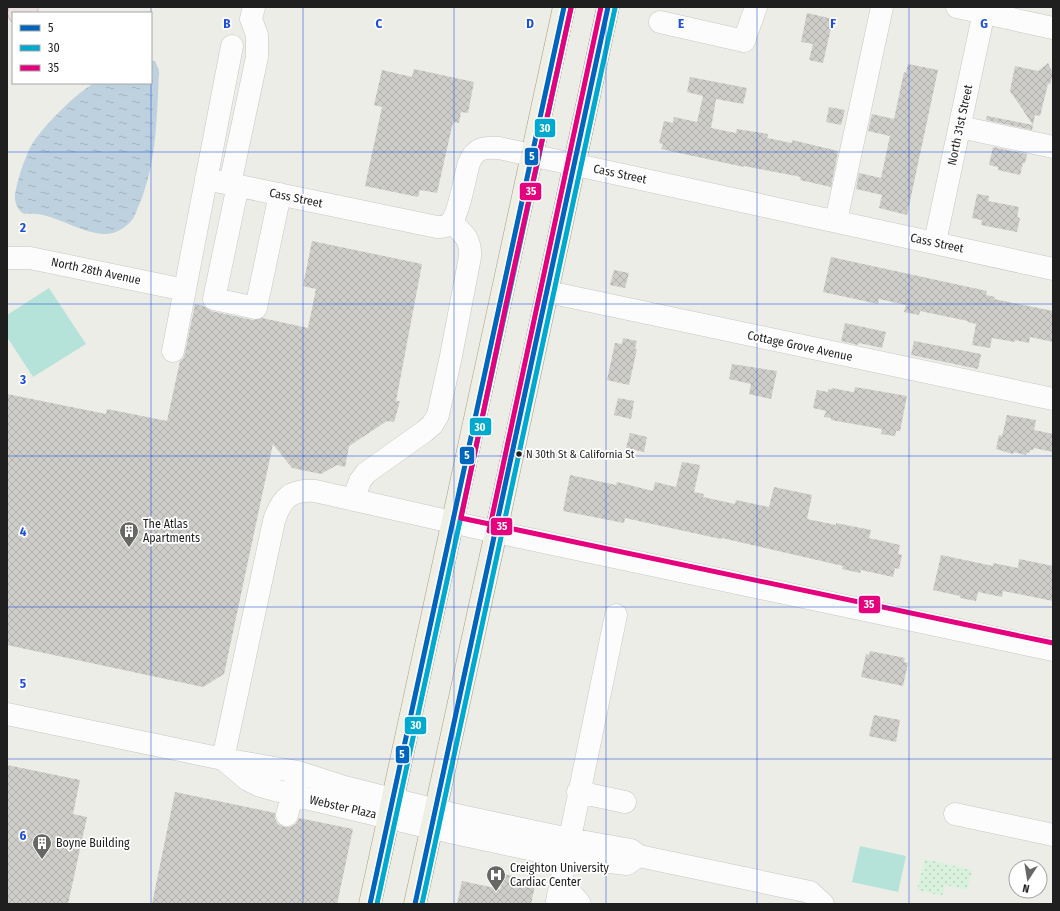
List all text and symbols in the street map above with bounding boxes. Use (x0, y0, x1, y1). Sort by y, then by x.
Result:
legend (12, 12, 152, 84)
text: B (223, 16, 231, 31)
text: C (376, 16, 383, 31)
text: D (526, 16, 534, 31)
text: E (678, 16, 684, 31)
text: F (830, 16, 836, 31)
text: G (980, 16, 988, 31)
text: 5 (48, 21, 54, 35)
text: 30 (48, 41, 60, 55)
text: 35 (48, 61, 59, 75)
street label: North 31st Street (945, 83, 975, 167)
line badge: 30 (534, 118, 556, 138)
text: 30 (538, 122, 551, 135)
line badge: 5 (524, 147, 539, 166)
text: 5 (529, 150, 535, 163)
street label: Cass Street (592, 162, 648, 186)
line badge: 35 (519, 182, 542, 201)
text: 35 (525, 185, 537, 198)
street label: Cass Street (268, 186, 324, 210)
text: 2 (19, 220, 26, 235)
street label: Cass Street (909, 231, 965, 255)
street label: North 28th Avenue (50, 255, 142, 287)
street label: Cottage Grove Avenue (746, 328, 854, 364)
text: 3 (19, 372, 26, 387)
line badge: 30 (469, 417, 492, 436)
text: 30 (473, 421, 486, 434)
line badge: 5 (459, 446, 475, 465)
place label: N 30th St & California St (526, 448, 635, 461)
text: 5 (464, 449, 470, 462)
marker: N 30th St & California St (514, 449, 524, 459)
place label: The Atlas Apartments (143, 517, 200, 545)
line badge: 35 (490, 517, 513, 536)
building icon: The Atlas Apartments (118, 520, 140, 548)
text: 35 (496, 520, 508, 533)
text: 4 (20, 524, 27, 539)
line badge: 35 (858, 595, 881, 614)
text: 35 (863, 598, 875, 611)
text: 5 (20, 676, 26, 691)
line badge: 30 (404, 716, 427, 735)
text: 30 (409, 719, 422, 732)
line badge: 5 (395, 745, 410, 764)
text: 5 (399, 748, 405, 761)
street label: Webster Plaza (308, 792, 378, 822)
text: 6 (20, 828, 27, 843)
building icon: Boyne Building (31, 832, 53, 860)
place label: Boyne Building (56, 836, 130, 850)
north arrow (1008, 859, 1048, 899)
place label: Creighton University Cardiac Center (510, 861, 610, 889)
hospital icon: Creighton University Cardiac Center (485, 864, 507, 892)
text: N (1021, 881, 1031, 895)

